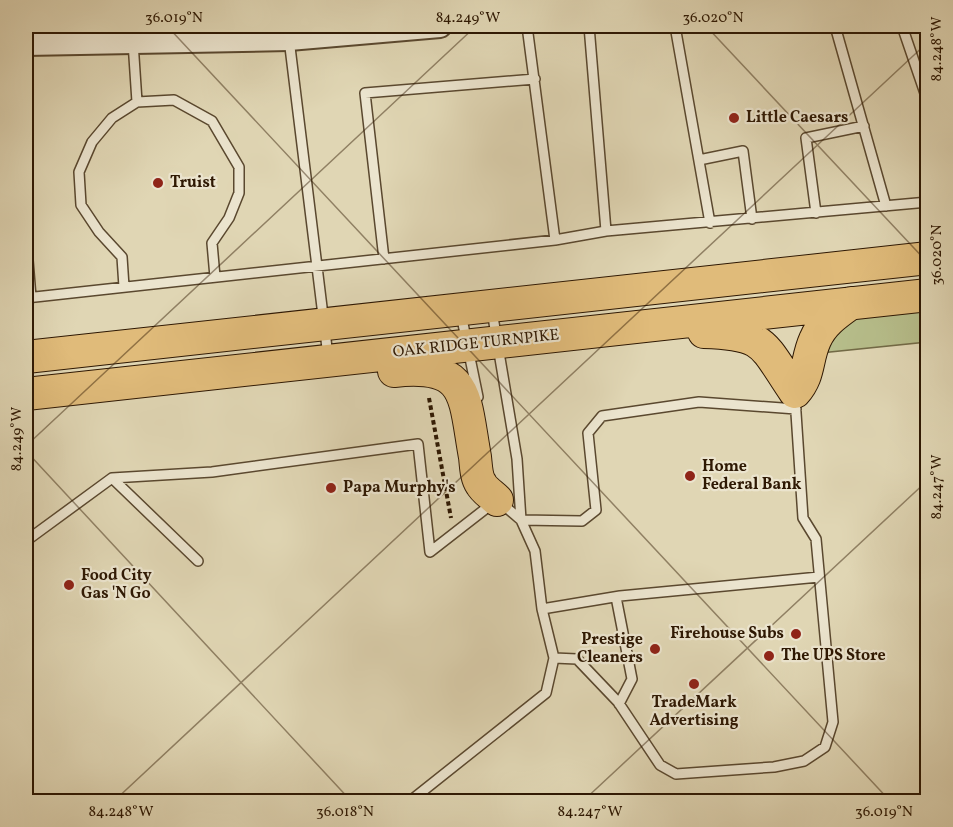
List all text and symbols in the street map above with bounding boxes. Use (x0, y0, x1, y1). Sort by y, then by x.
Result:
text: 36.019°N (145, 8, 203, 29)
text: 84.249°W (436, 8, 500, 29)
text: 36.020°N (682, 8, 744, 29)
text: 84.248°W (927, 17, 948, 81)
place label: Little Caesars (746, 107, 848, 129)
marker: Little Caesars (727, 111, 741, 125)
place label: Truist (170, 172, 216, 194)
marker: Truist (151, 176, 165, 190)
text: 36.020°N (927, 224, 948, 286)
street label: OAK RIDGE TURNPIKE (392, 324, 560, 364)
text: 84.249°W (7, 407, 28, 471)
text: 84.247°W (927, 455, 948, 519)
place label: Home Federal Bank (702, 456, 802, 496)
marker: Home Federal Bank (683, 469, 697, 483)
place label: Papa Murphy's (343, 477, 456, 499)
marker: Papa Murphy's (324, 481, 338, 495)
place label: Food City Gas 'N Go (81, 565, 152, 605)
marker: Food City Gas 'N Go (62, 578, 76, 592)
place label: Firehouse Subs (670, 623, 784, 645)
marker: Firehouse Subs (789, 627, 803, 641)
place label: Prestige Cleaners (577, 629, 643, 669)
marker: Prestige Cleaners (648, 642, 662, 656)
place label: The UPS Store (781, 645, 886, 667)
marker: The UPS Store (762, 649, 776, 663)
marker: TradeMark Advertising (687, 677, 701, 691)
place label: TradeMark Advertising (649, 692, 739, 732)
text: 84.248°W (89, 802, 153, 823)
text: 36.018°N (316, 802, 374, 823)
text: 84.247°W (558, 802, 622, 823)
text: 36.019°N (855, 802, 913, 823)

